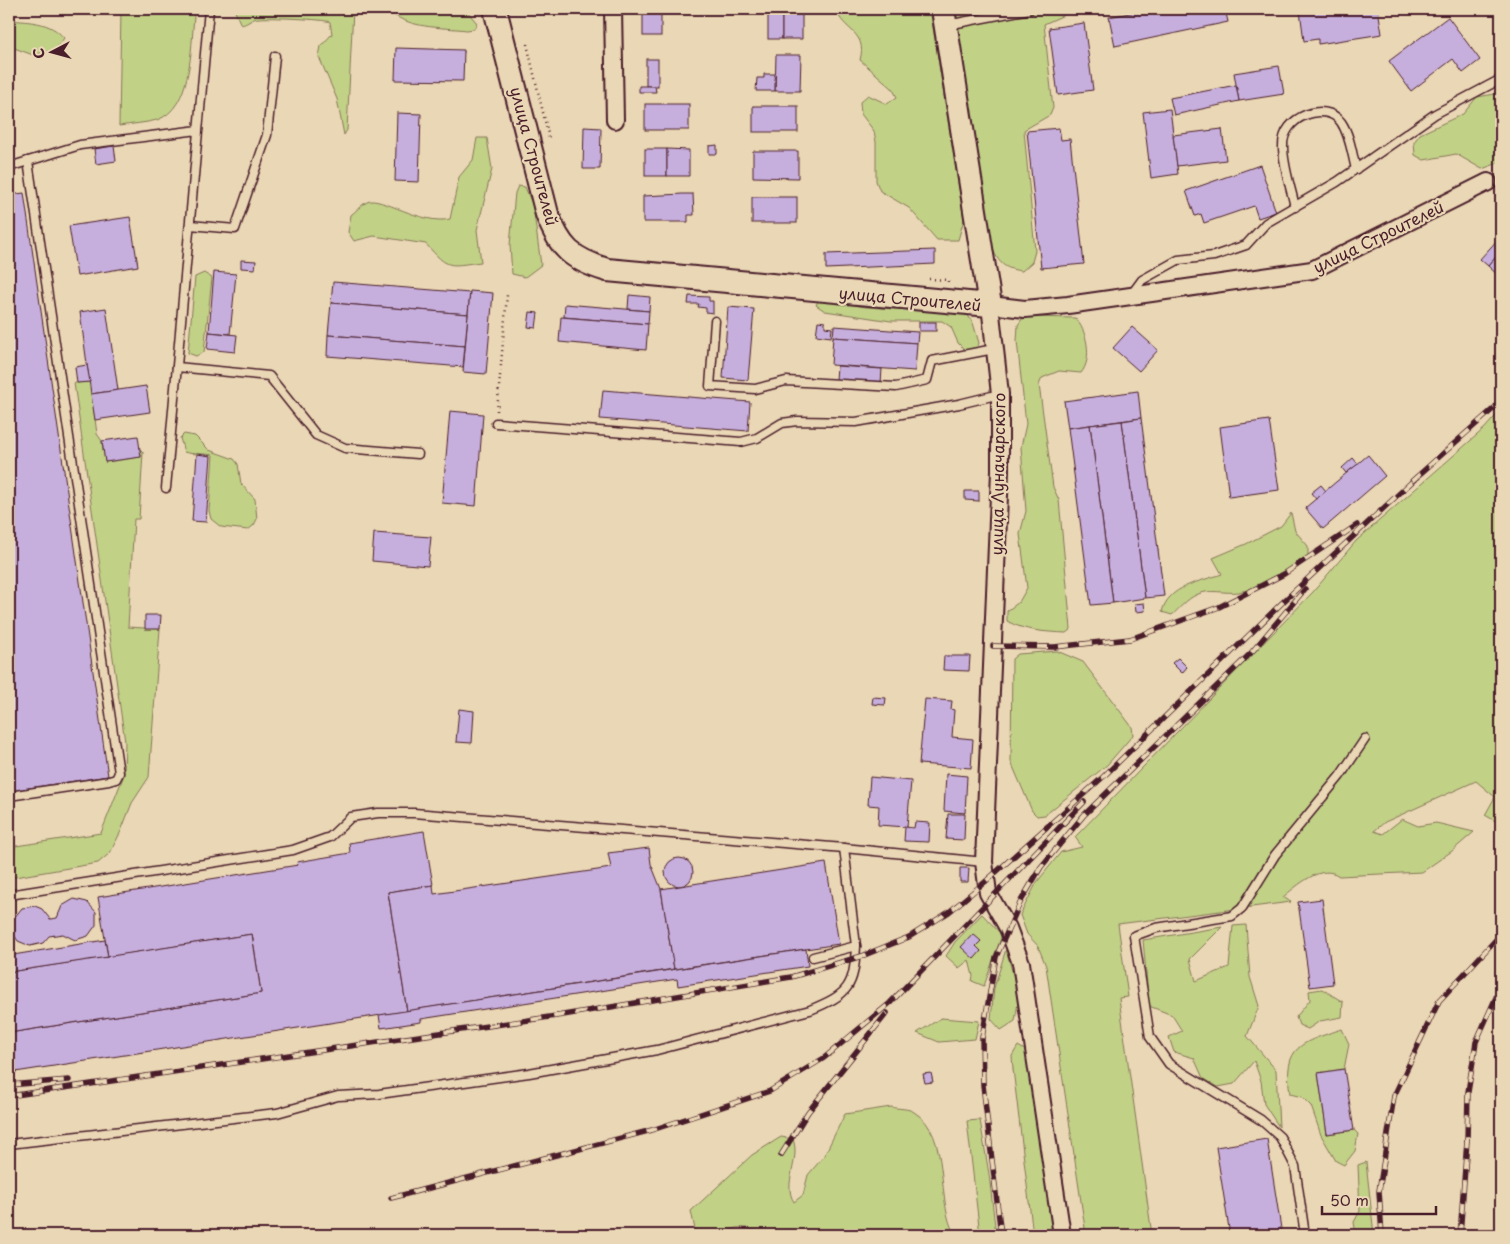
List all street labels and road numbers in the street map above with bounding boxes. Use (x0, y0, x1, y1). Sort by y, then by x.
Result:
street label: улица Строителей (505, 84, 565, 228)
street label: улица Строителей (1308, 194, 1448, 278)
street label: улица Строителей (838, 280, 982, 316)
street label: улица Луначарского (984, 392, 1010, 556)

